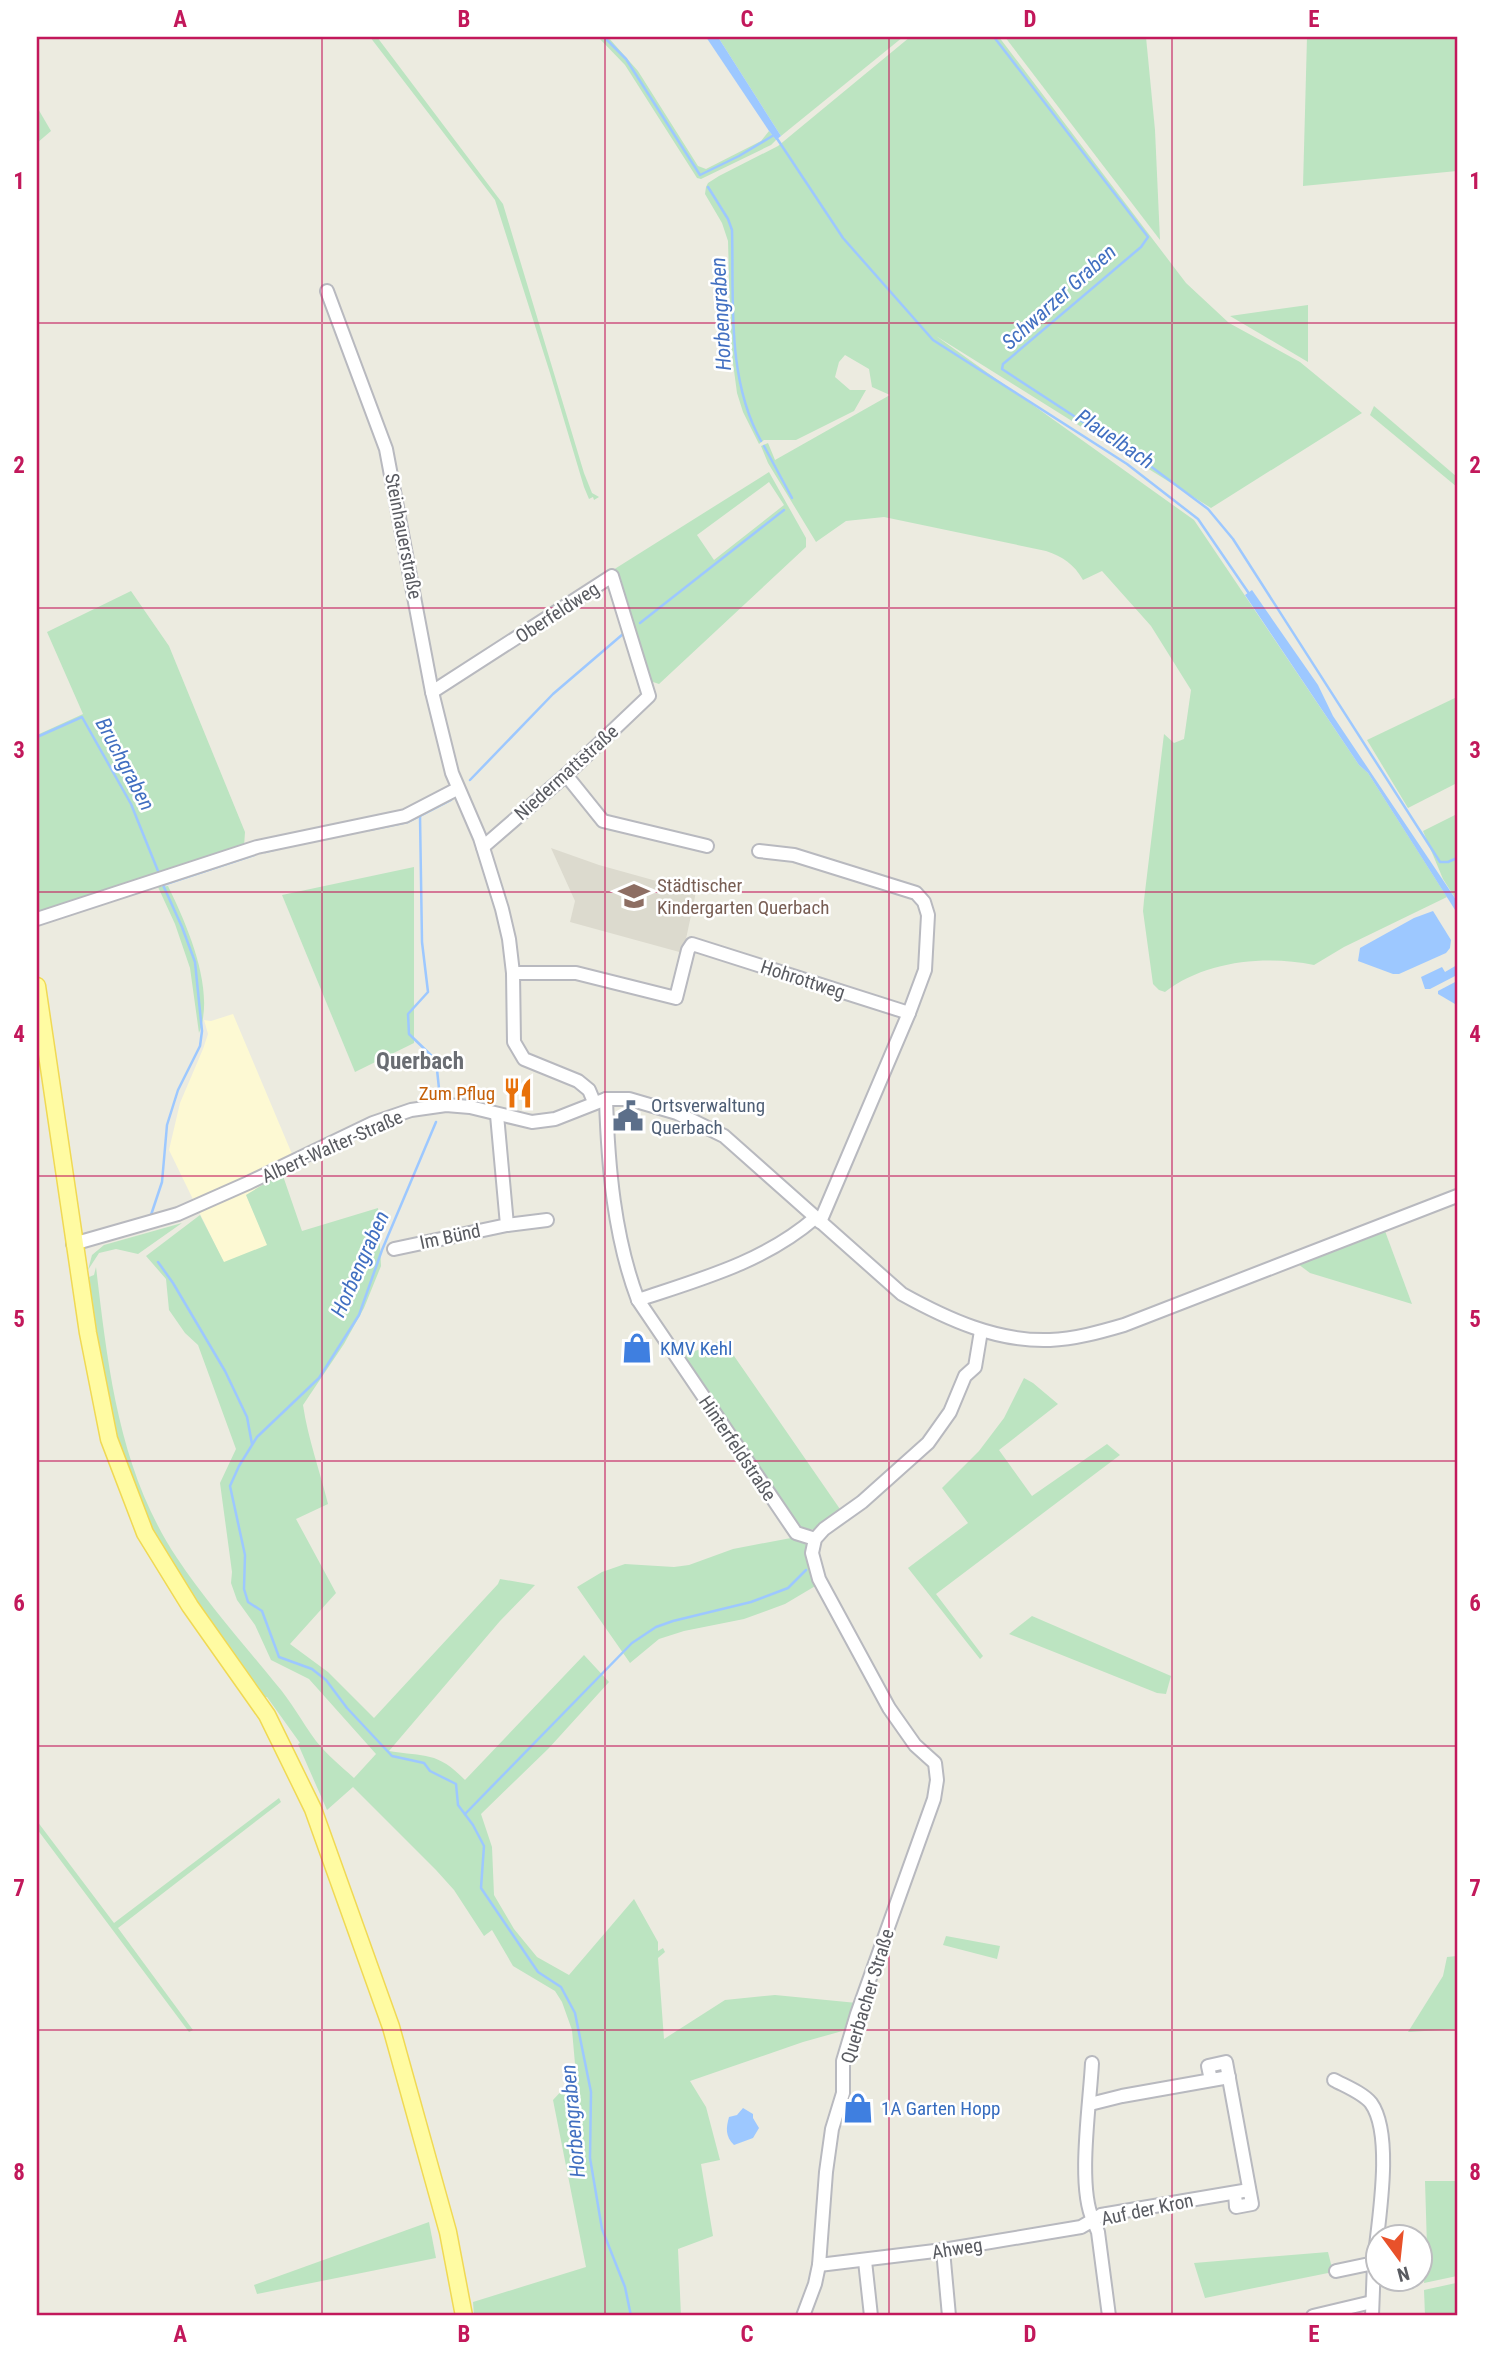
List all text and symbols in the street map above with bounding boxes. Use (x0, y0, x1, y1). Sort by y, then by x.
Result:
text: A (173, 6, 187, 33)
text: B (458, 6, 470, 33)
text: C (740, 6, 754, 33)
text: D (1024, 6, 1037, 33)
text: E (1308, 6, 1320, 33)
text: 1 (13, 168, 25, 195)
text: 1 (1469, 168, 1481, 195)
water label: Schwarzer Graben (997, 239, 1121, 355)
water label: Horbengraben (706, 257, 736, 371)
water label: Plauelbach (1071, 404, 1159, 474)
text: 2 (13, 452, 25, 479)
text: 2 (1469, 452, 1481, 479)
street label: Steinhauerstraße (380, 471, 427, 601)
street label: Oberfeldweg (511, 577, 603, 648)
water label: Bruchgraben (91, 714, 159, 814)
street label: Niedermattstraße (510, 720, 623, 825)
text: 3 (13, 737, 25, 764)
text: 3 (1469, 737, 1481, 764)
place label: Städtischer Kindergarten Querbach (657, 874, 829, 919)
school or university icon: Städtischer Kindergarten Querbach (617, 879, 651, 913)
street label: Hohrottweg (758, 955, 848, 1004)
text: 4 (13, 1021, 25, 1048)
text: 4 (1469, 1021, 1481, 1048)
district label: Querbach (376, 1048, 464, 1075)
restaurant icon: Zum Pflug (501, 1076, 535, 1110)
place label: Zum Pflug (419, 1082, 495, 1105)
place label: Ortsverwaltung Querbach (651, 1094, 765, 1139)
public building icon: Ortsverwaltung Querbach (611, 1099, 645, 1133)
street label: Albert-Walter-Straße (258, 1105, 406, 1188)
water label: Horbengraben (326, 1207, 394, 1321)
street label: Im Bünd (418, 1219, 483, 1254)
text: 5 (13, 1306, 25, 1333)
text: 5 (1469, 1306, 1481, 1333)
shop icon: KMV Kehl (620, 1331, 654, 1365)
place label: KMV Kehl (660, 1337, 732, 1360)
street label: Hinterfeldstraße (694, 1391, 781, 1505)
text: 6 (13, 1590, 25, 1617)
text: 6 (1469, 1590, 1481, 1617)
text: 7 (13, 1875, 25, 1902)
text: 7 (1469, 1875, 1481, 1902)
street label: Querbacher Straße (836, 1926, 899, 2066)
water label: Horbengraben (556, 2063, 590, 2179)
shop icon: 1A Garten Hopp (841, 2091, 875, 2125)
place label: 1A Garten Hopp (881, 2097, 1000, 2120)
text: 8 (13, 2159, 25, 2186)
text: 8 (1469, 2159, 1481, 2186)
street label: Auf der Kron (1099, 2189, 1195, 2230)
north arrow (1364, 2224, 1434, 2294)
street label: Ahweg (930, 2233, 984, 2264)
text: N (1395, 2261, 1412, 2287)
text: A (173, 2321, 187, 2348)
text: B (458, 2321, 470, 2348)
text: C (740, 2321, 754, 2348)
text: D (1024, 2321, 1037, 2348)
text: E (1308, 2321, 1320, 2348)

